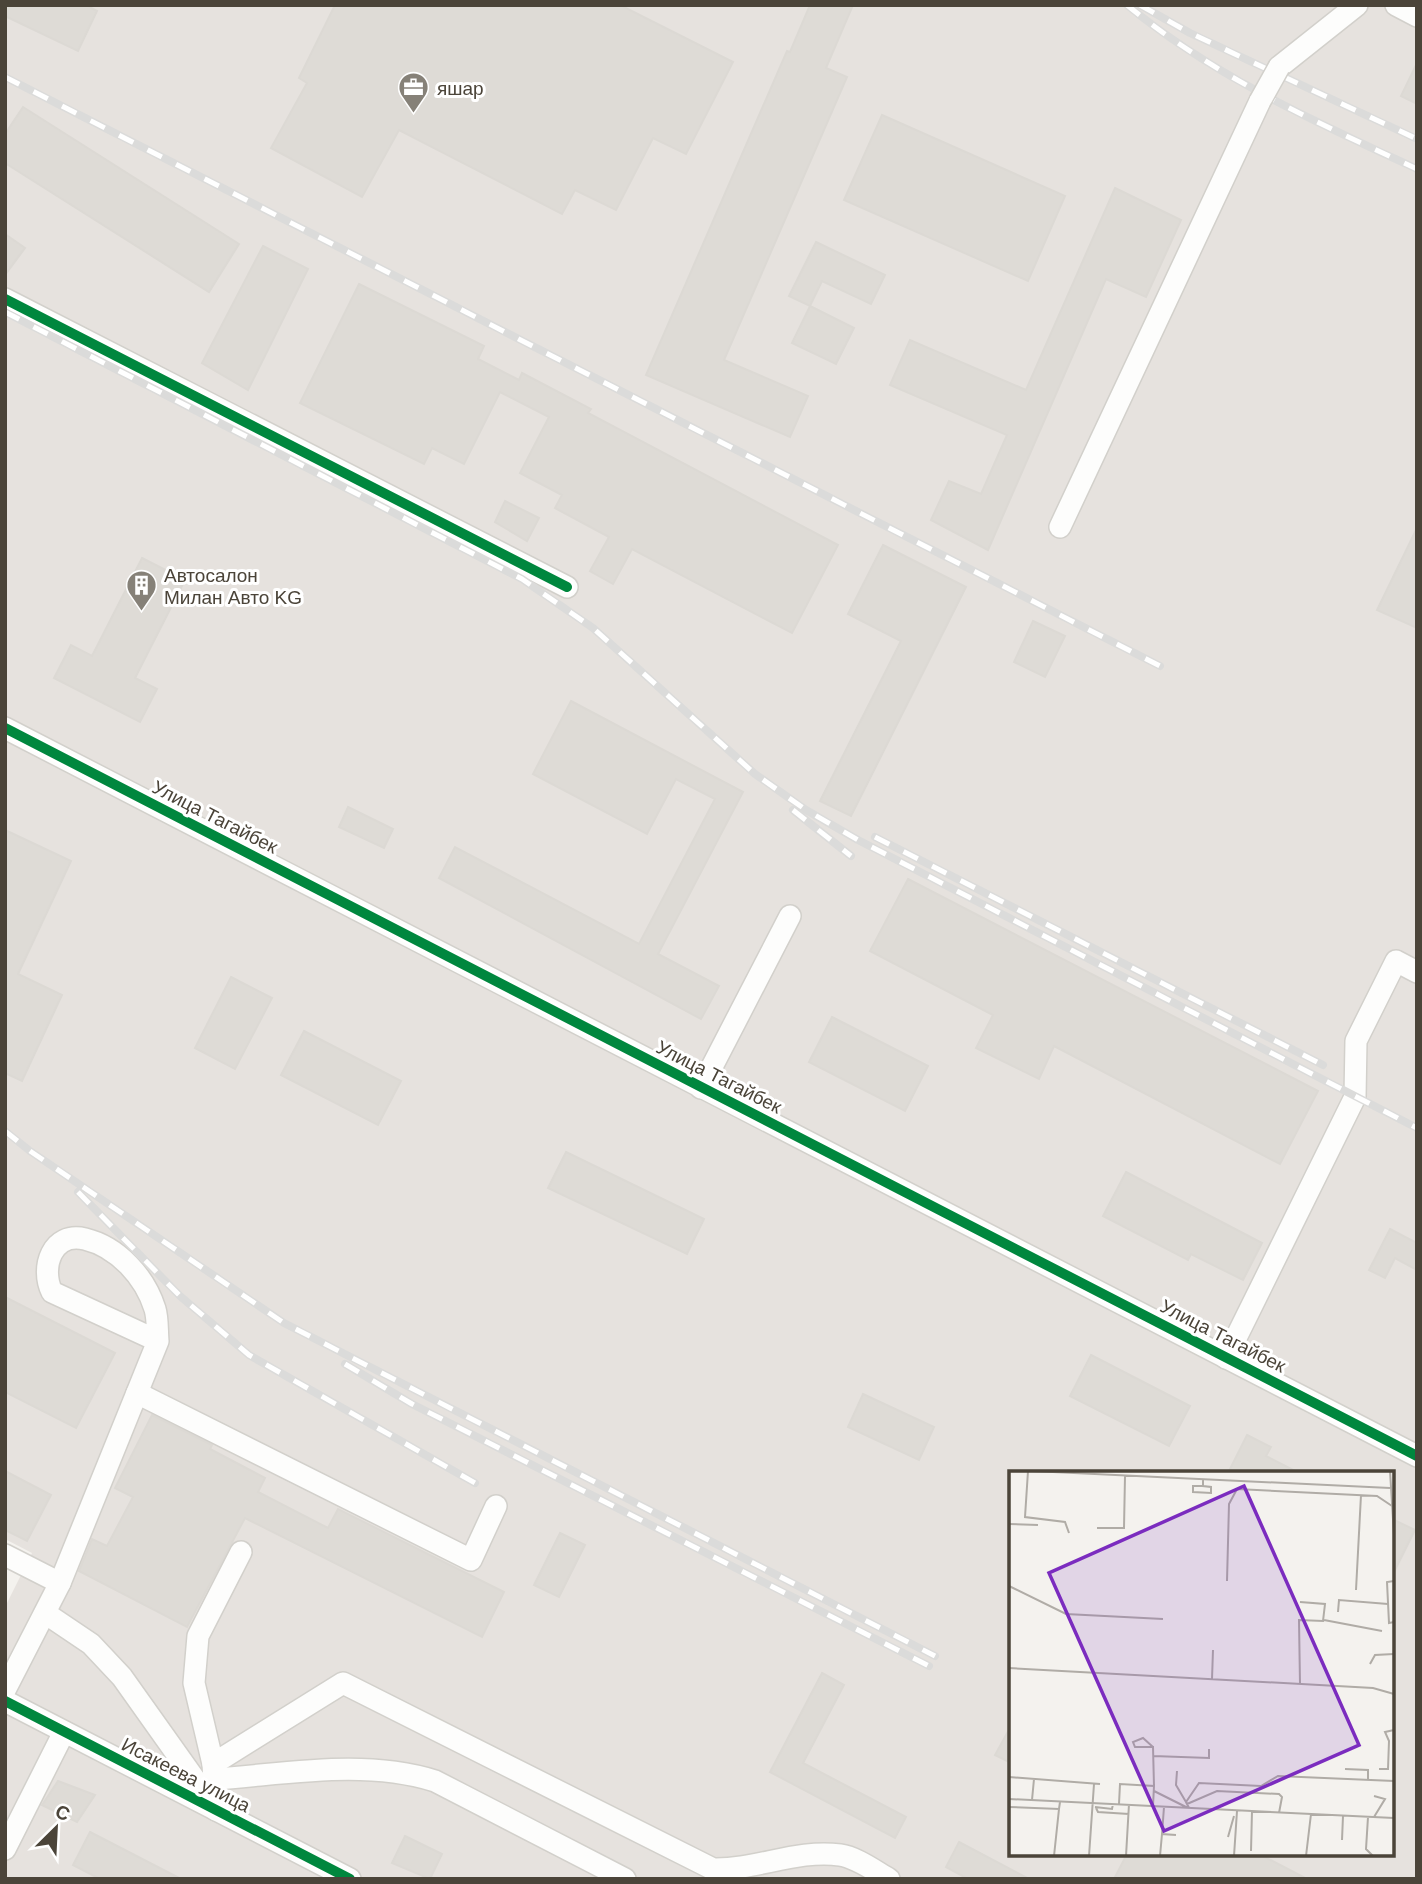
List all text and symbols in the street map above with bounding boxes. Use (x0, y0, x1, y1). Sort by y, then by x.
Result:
office icon: яшар (397, 71, 431, 115)
place label: яшар (437, 78, 484, 99)
place label: Автосалон Милан Авто KG (164, 565, 302, 608)
building icon: Автосалон Милан Авто KG (124, 569, 158, 613)
street label: Улица Тагайбек (149, 776, 282, 858)
street label: Улица Тагайбек (653, 1036, 786, 1118)
street label: Улица Тагайбек (1157, 1295, 1290, 1377)
inset map (1009, 1471, 1394, 1856)
street label: Исакеева улица (118, 1734, 254, 1817)
north arrow (21, 1793, 91, 1863)
text: С (52, 1801, 73, 1825)

